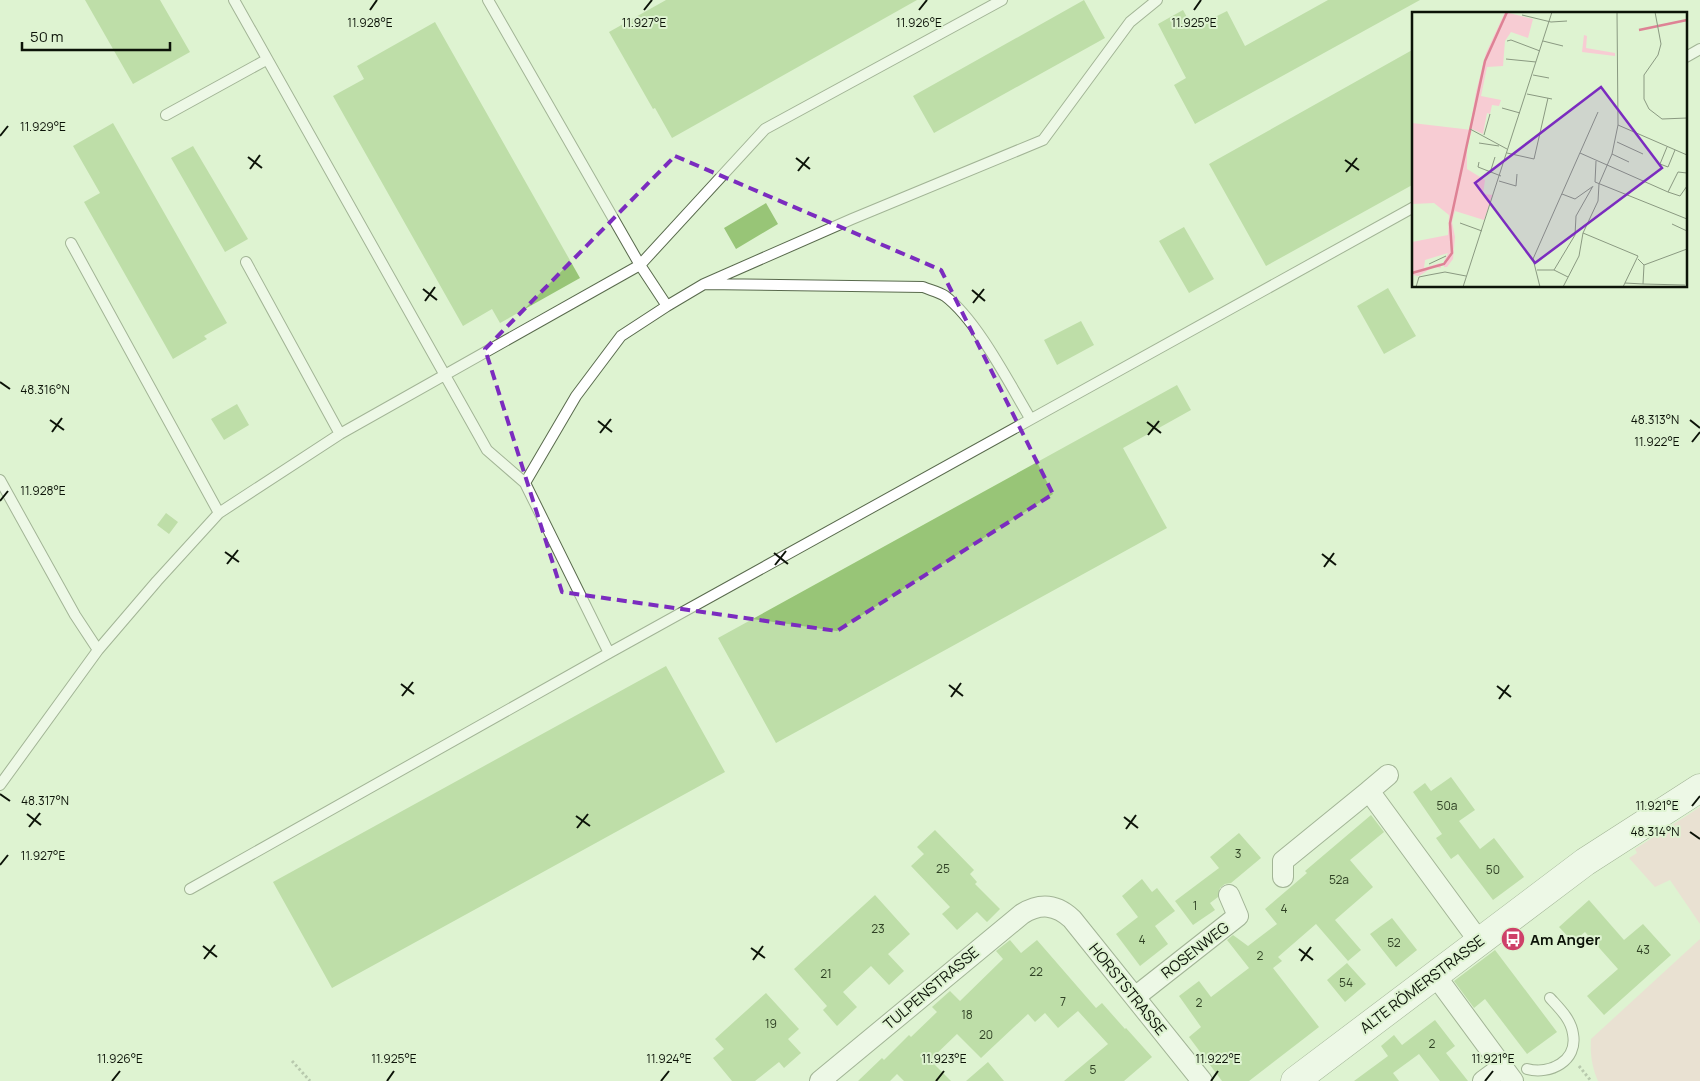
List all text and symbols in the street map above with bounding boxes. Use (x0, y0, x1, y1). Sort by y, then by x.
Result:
inset map (1412, 12, 1688, 288)
text: 11.928°E (347, 14, 393, 31)
text: 11.927°E (622, 14, 666, 31)
text: 11.926°E (896, 14, 942, 31)
text: 11.925°E (1171, 14, 1217, 31)
scale bar (22, 20, 170, 52)
text: 50 m (30, 26, 64, 47)
text: 11.929°E (20, 118, 66, 135)
text: 48.316°N (20, 381, 70, 398)
text: 48.313°N (1631, 411, 1679, 428)
text: 11.922°E (1634, 433, 1680, 450)
text: 11.928°E (20, 482, 66, 499)
text: 48.317°N (21, 792, 69, 809)
house number: 50a (1437, 797, 1457, 814)
text: 11.921°E (1635, 797, 1679, 814)
text: 48.314°N (1630, 823, 1680, 840)
house number: 3 (1235, 845, 1241, 862)
text: 11.927°E (21, 847, 65, 864)
house number: 25 (936, 860, 950, 877)
house number: 50 (1486, 861, 1500, 878)
house number: 52a (1329, 871, 1349, 888)
house number: 1 (1193, 897, 1197, 914)
house number: 4 (1280, 900, 1288, 917)
street label: ROSENWEG (1157, 917, 1234, 983)
house number: 23 (871, 920, 885, 937)
bus stop icon: Am Anger (1500, 926, 1526, 952)
place label: Am Anger (1530, 929, 1600, 950)
street label: ALTE RÖMERSTRASSE (1355, 930, 1489, 1038)
house number: 4 (1138, 931, 1146, 948)
house number: 52 (1387, 934, 1401, 951)
street label: HORSTSTRASSE (1084, 939, 1172, 1039)
house number: 43 (1636, 941, 1650, 958)
street label: TULPENSTRASSE (879, 942, 983, 1034)
house number: 2 (1257, 947, 1264, 964)
house number: 22 (1029, 963, 1043, 980)
house number: 21 (820, 965, 832, 982)
house number: 54 (1339, 974, 1353, 991)
house number: 7 (1060, 993, 1066, 1010)
house number: 2 (1196, 994, 1203, 1011)
house number: 18 (961, 1006, 973, 1023)
house number: 19 (765, 1015, 777, 1032)
house number: 20 (979, 1026, 993, 1043)
house number: 2 (1429, 1035, 1436, 1052)
text: 11.926°E (97, 1050, 143, 1067)
text: 11.925°E (371, 1050, 417, 1067)
text: 11.924°E (646, 1050, 692, 1067)
text: 11.923°E (921, 1050, 967, 1067)
text: 11.922°E (1195, 1050, 1241, 1067)
text: 11.921°E (1471, 1050, 1515, 1067)
house number: 5 (1090, 1061, 1097, 1078)

